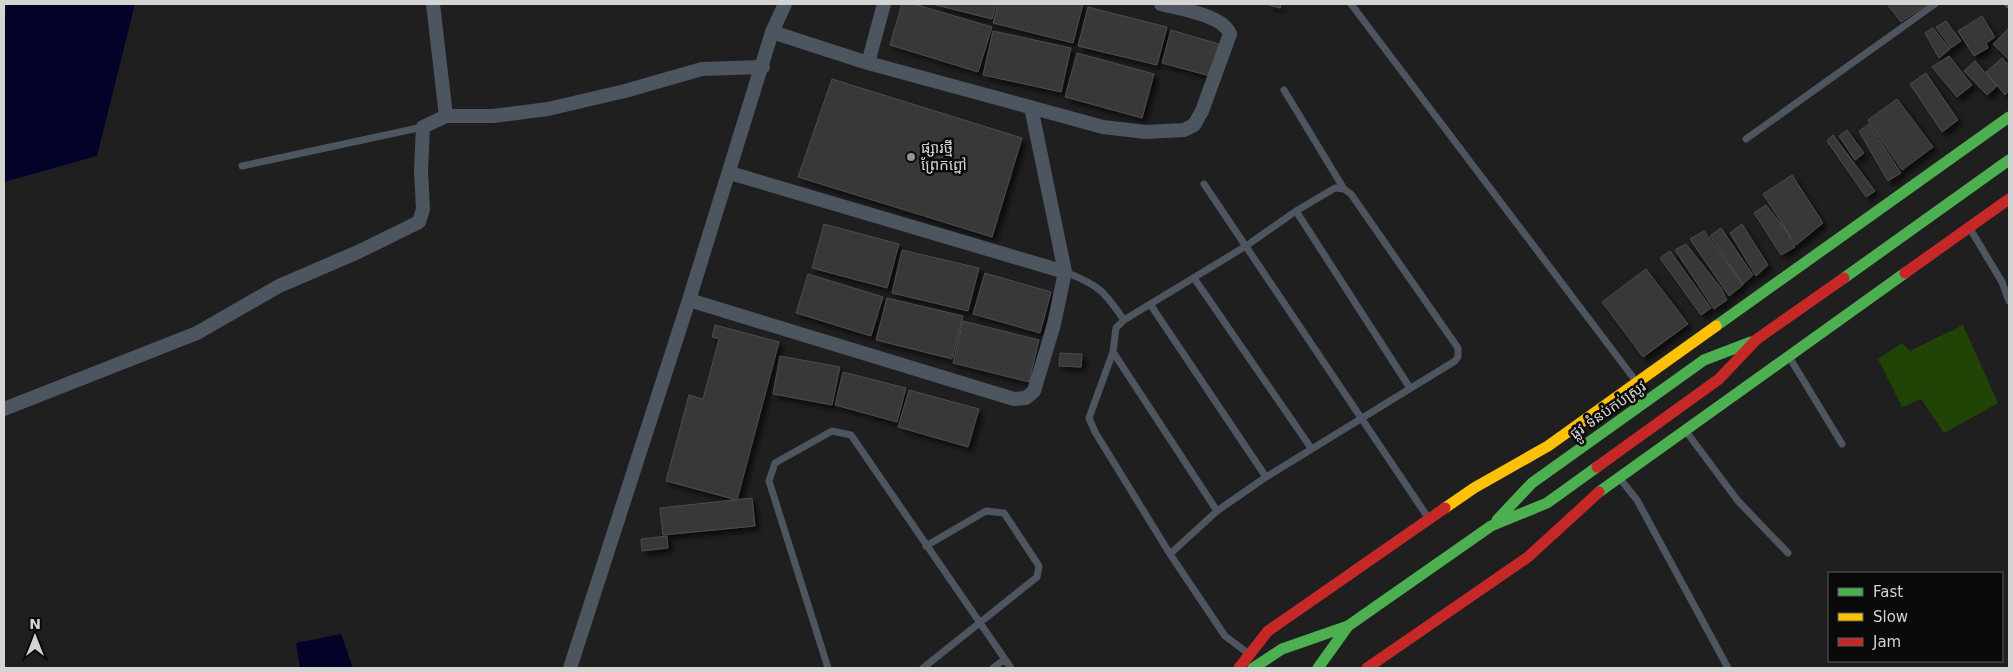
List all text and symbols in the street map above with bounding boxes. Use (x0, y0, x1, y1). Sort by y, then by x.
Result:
place label: ផ្សារថ្មី ព្រែកព្នៅ (921, 139, 967, 174)
marker: ផ្សារថ្មី ព្រែកព្នៅ (905, 151, 917, 163)
street label: ផ្លូវ ទំនប់កប់ស្រូវ (1566, 377, 1652, 447)
legend (1828, 572, 2003, 662)
text: Fast (1873, 583, 1903, 601)
text: Slow (1873, 608, 1908, 626)
north arrow (10, 612, 60, 662)
text: N (29, 616, 41, 632)
text: Jam (1872, 633, 1901, 651)

